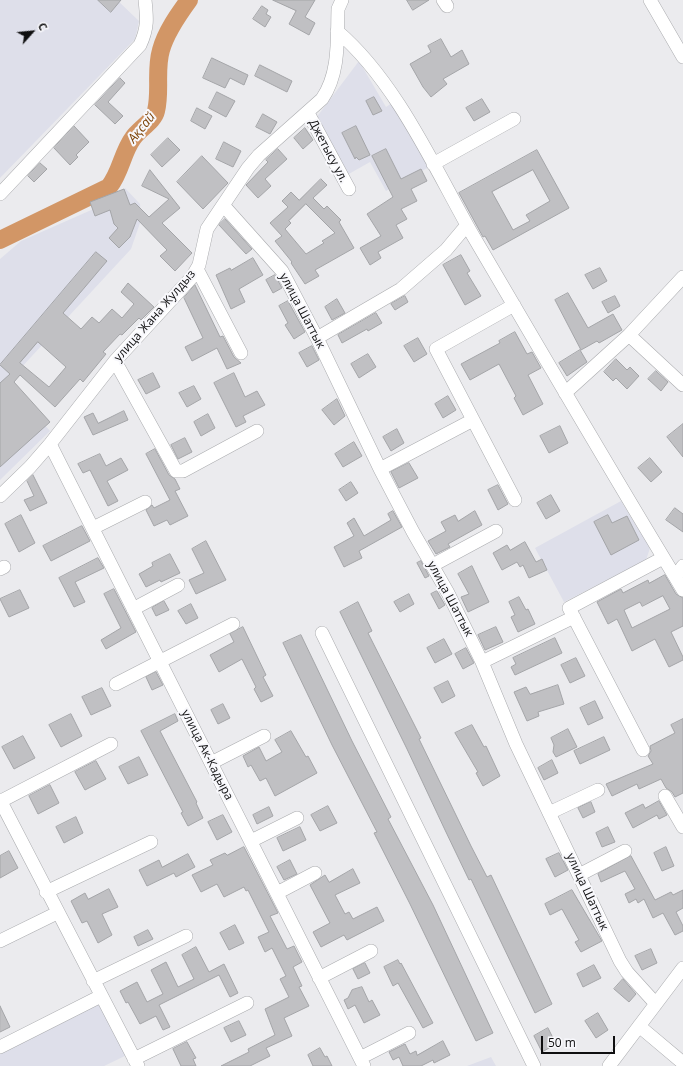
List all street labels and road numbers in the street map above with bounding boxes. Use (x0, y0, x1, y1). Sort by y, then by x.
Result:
street label: Джетысу ул. (305, 117, 351, 185)
street label: улица Жана Жулдыз (111, 267, 199, 365)
street label: улица Шаттык (276, 271, 328, 351)
street label: улица Шаттык (424, 559, 476, 639)
street label: улица Ак-Кадыра (178, 707, 236, 803)
street label: улица Шаттык (563, 851, 611, 933)

